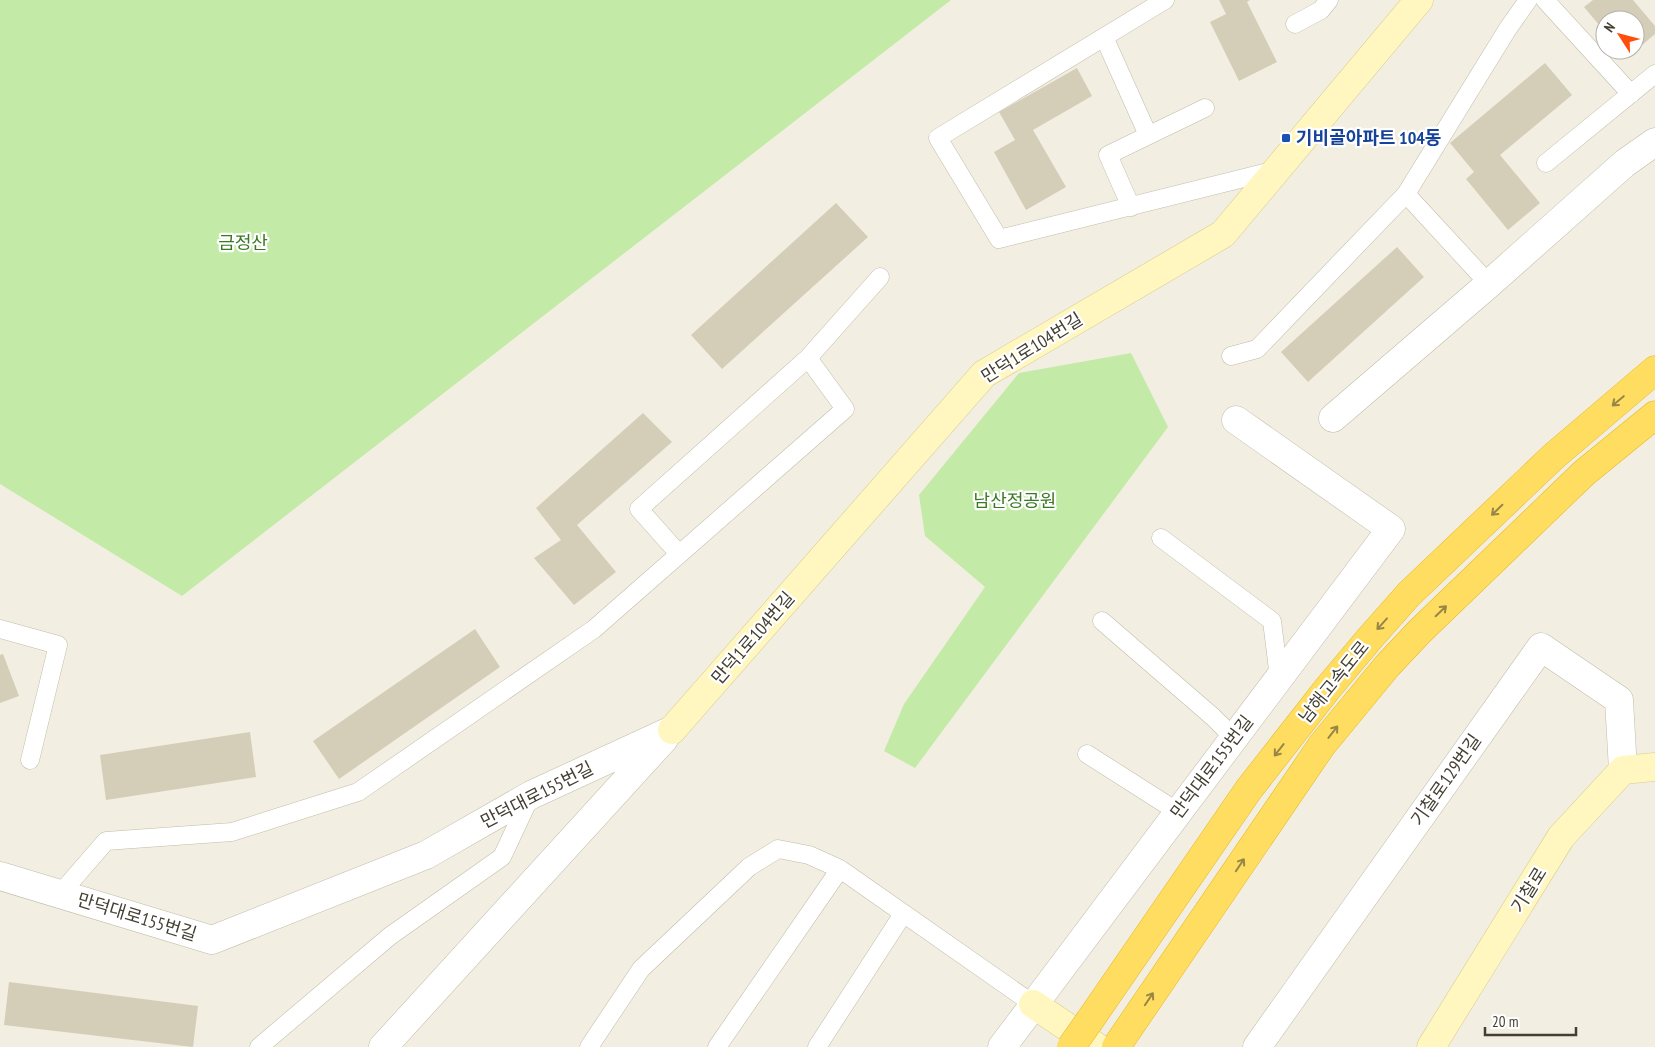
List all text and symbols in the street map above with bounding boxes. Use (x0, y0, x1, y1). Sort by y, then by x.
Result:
north arrow (1595, 10, 1645, 60)
text: N (1600, 19, 1619, 36)
place label: 기비골아파트 104동 (1296, 126, 1441, 149)
marker: 기비골아파트 104동 (1280, 132, 1292, 144)
park label: 금정산 (218, 231, 268, 254)
street label: 만덕1로104번길 (977, 307, 1087, 388)
one-way arrow (1612, 395, 1625, 406)
park label: 남산정공원 (974, 489, 1056, 512)
one-way arrow (1491, 504, 1503, 516)
street label: 만덕1로104번길 (706, 587, 799, 689)
one-way arrow (1435, 605, 1447, 617)
one-way arrow (1376, 618, 1388, 631)
street label: 남해고속도로 (1293, 636, 1374, 728)
street label: 만덕대로155번길 (1165, 710, 1258, 823)
one-way arrow (1327, 726, 1338, 739)
street label: 기찰로129번길 (1405, 729, 1486, 830)
one-way arrow (1274, 743, 1285, 756)
street label: 만덕대로155번길 (476, 756, 597, 833)
one-way arrow (1235, 858, 1245, 872)
street label: 기찰로 (1506, 863, 1551, 917)
street label: 만덕대로155번길 (75, 887, 200, 946)
one-way arrow (1144, 993, 1154, 1007)
scale bar (1485, 1004, 1576, 1036)
text: 20 m (1492, 1012, 1518, 1031)

